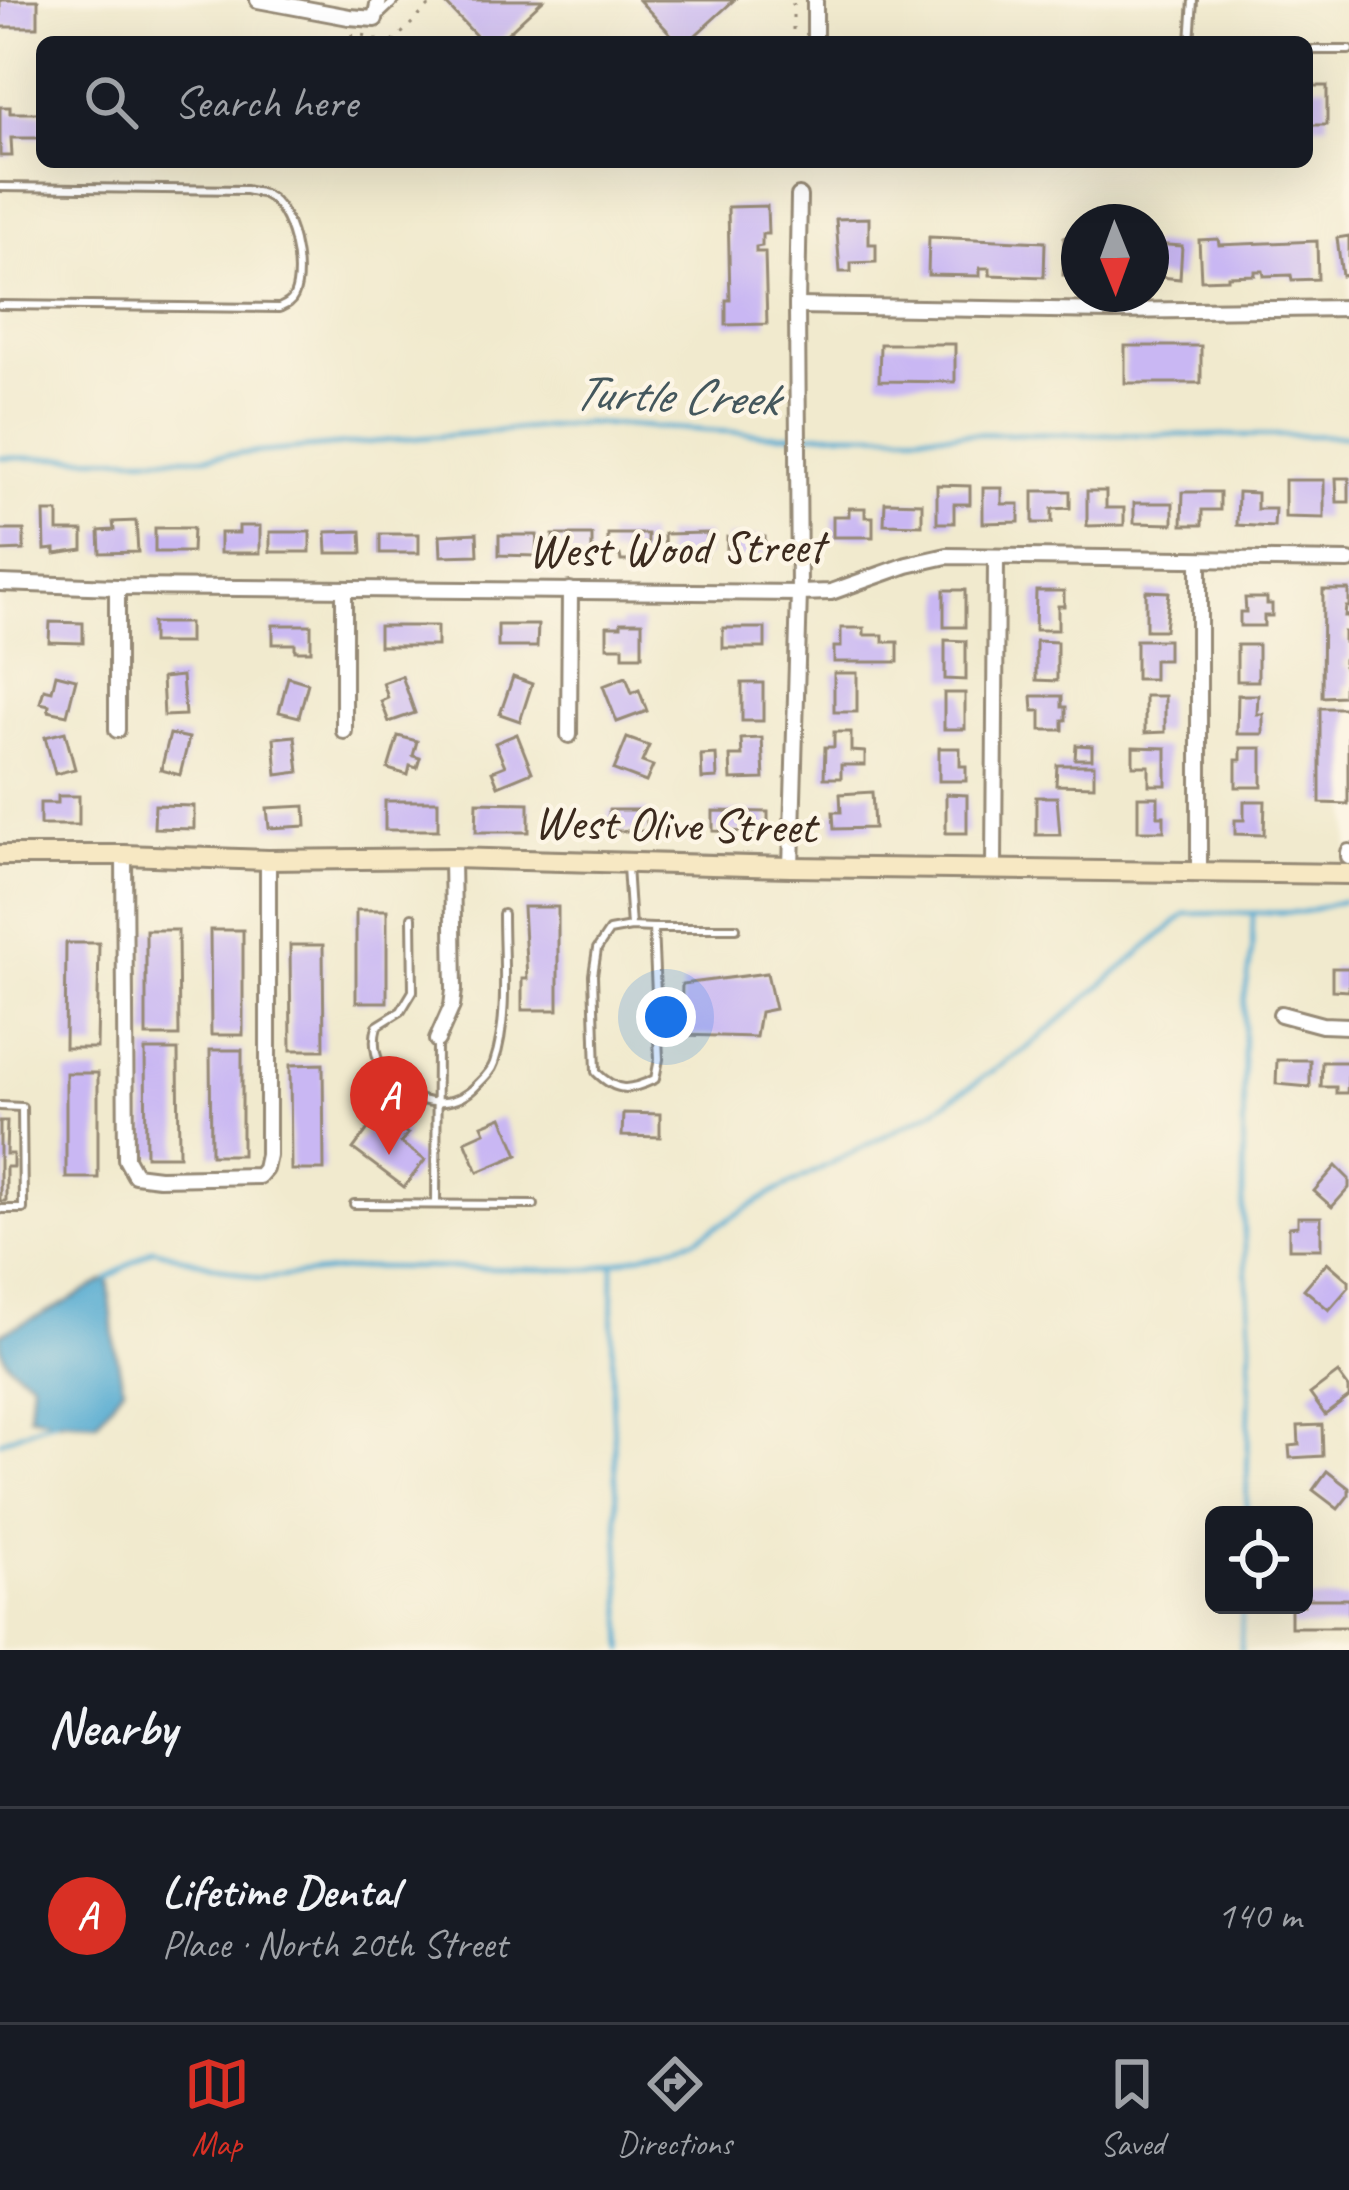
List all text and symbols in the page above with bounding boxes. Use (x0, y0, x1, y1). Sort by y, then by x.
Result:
search box (36, 36, 1313, 168)
icon: search (78, 69, 144, 135)
text: Search here (174, 74, 357, 131)
north arrow (1061, 204, 1169, 312)
water label: Turtle Creek (572, 359, 786, 431)
street label: West Wood Street (527, 515, 831, 581)
street label: West Olive Street (533, 792, 821, 857)
your location (636, 987, 696, 1047)
pin: A (350, 1056, 428, 1155)
map controls (1205, 1506, 1313, 1614)
button: locate (1205, 1506, 1313, 1614)
text: Nearby (48, 1696, 176, 1760)
text: Lifetime Dental (162, 1863, 399, 1920)
text: A (77, 1891, 97, 1940)
text: 140 m (1217, 1891, 1301, 1940)
text: Place · North 20th Street (162, 1920, 507, 1969)
tab: Map (184, 2051, 250, 2165)
tab: Directions (617, 2051, 732, 2165)
tab: Saved (1099, 2051, 1165, 2165)

